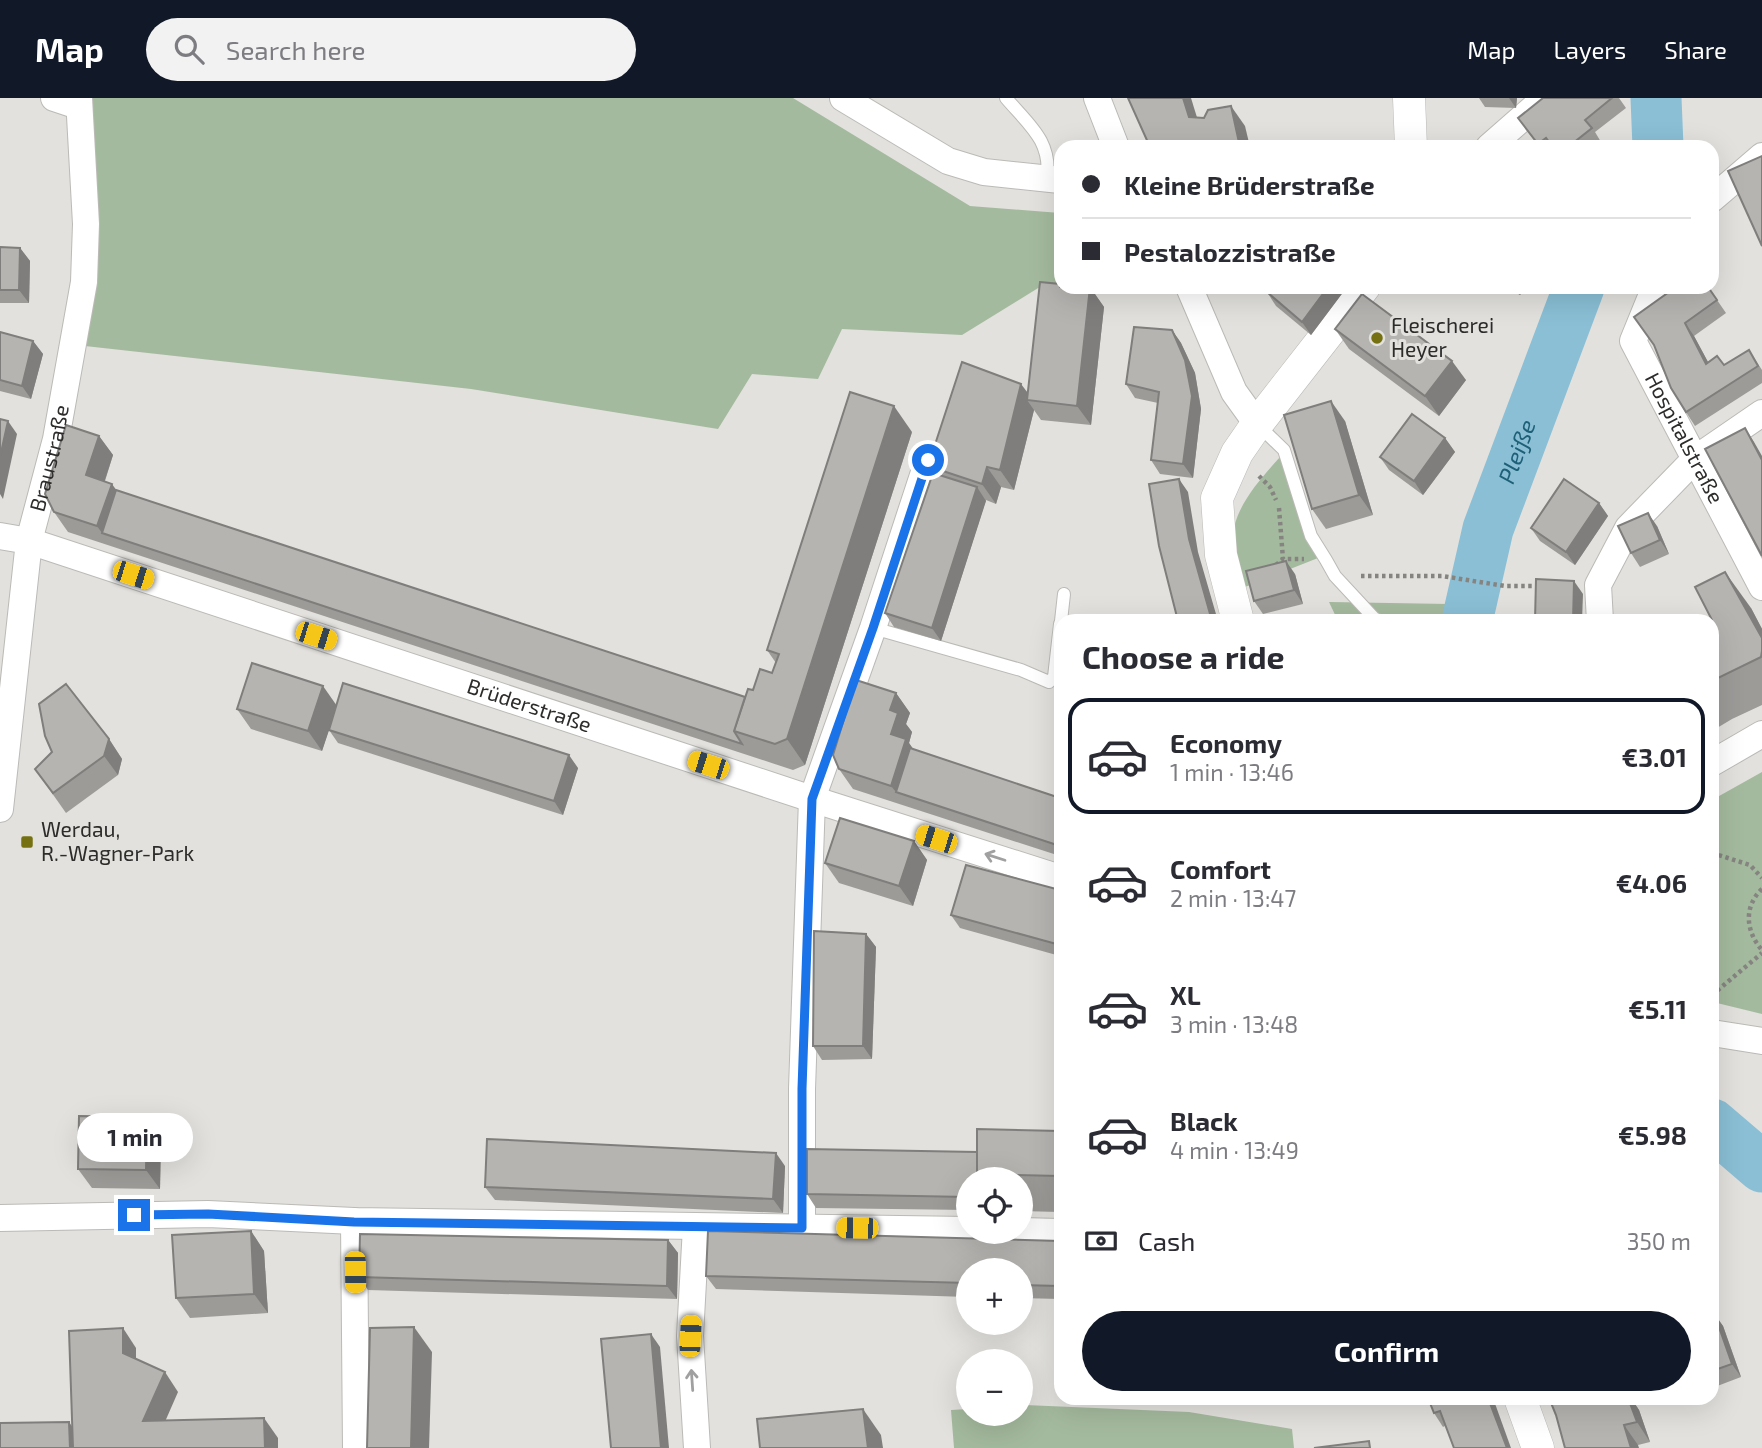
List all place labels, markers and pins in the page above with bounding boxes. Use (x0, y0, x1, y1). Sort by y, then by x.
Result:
place label: Fleischerei Heyer (1391, 312, 1494, 361)
marker: Fleischerei Heyer (1369, 330, 1385, 346)
place label: Werdau, R.-Wagner-Park (41, 816, 195, 865)
marker: Werdau, R.-Wagner-Park (19, 834, 35, 850)

